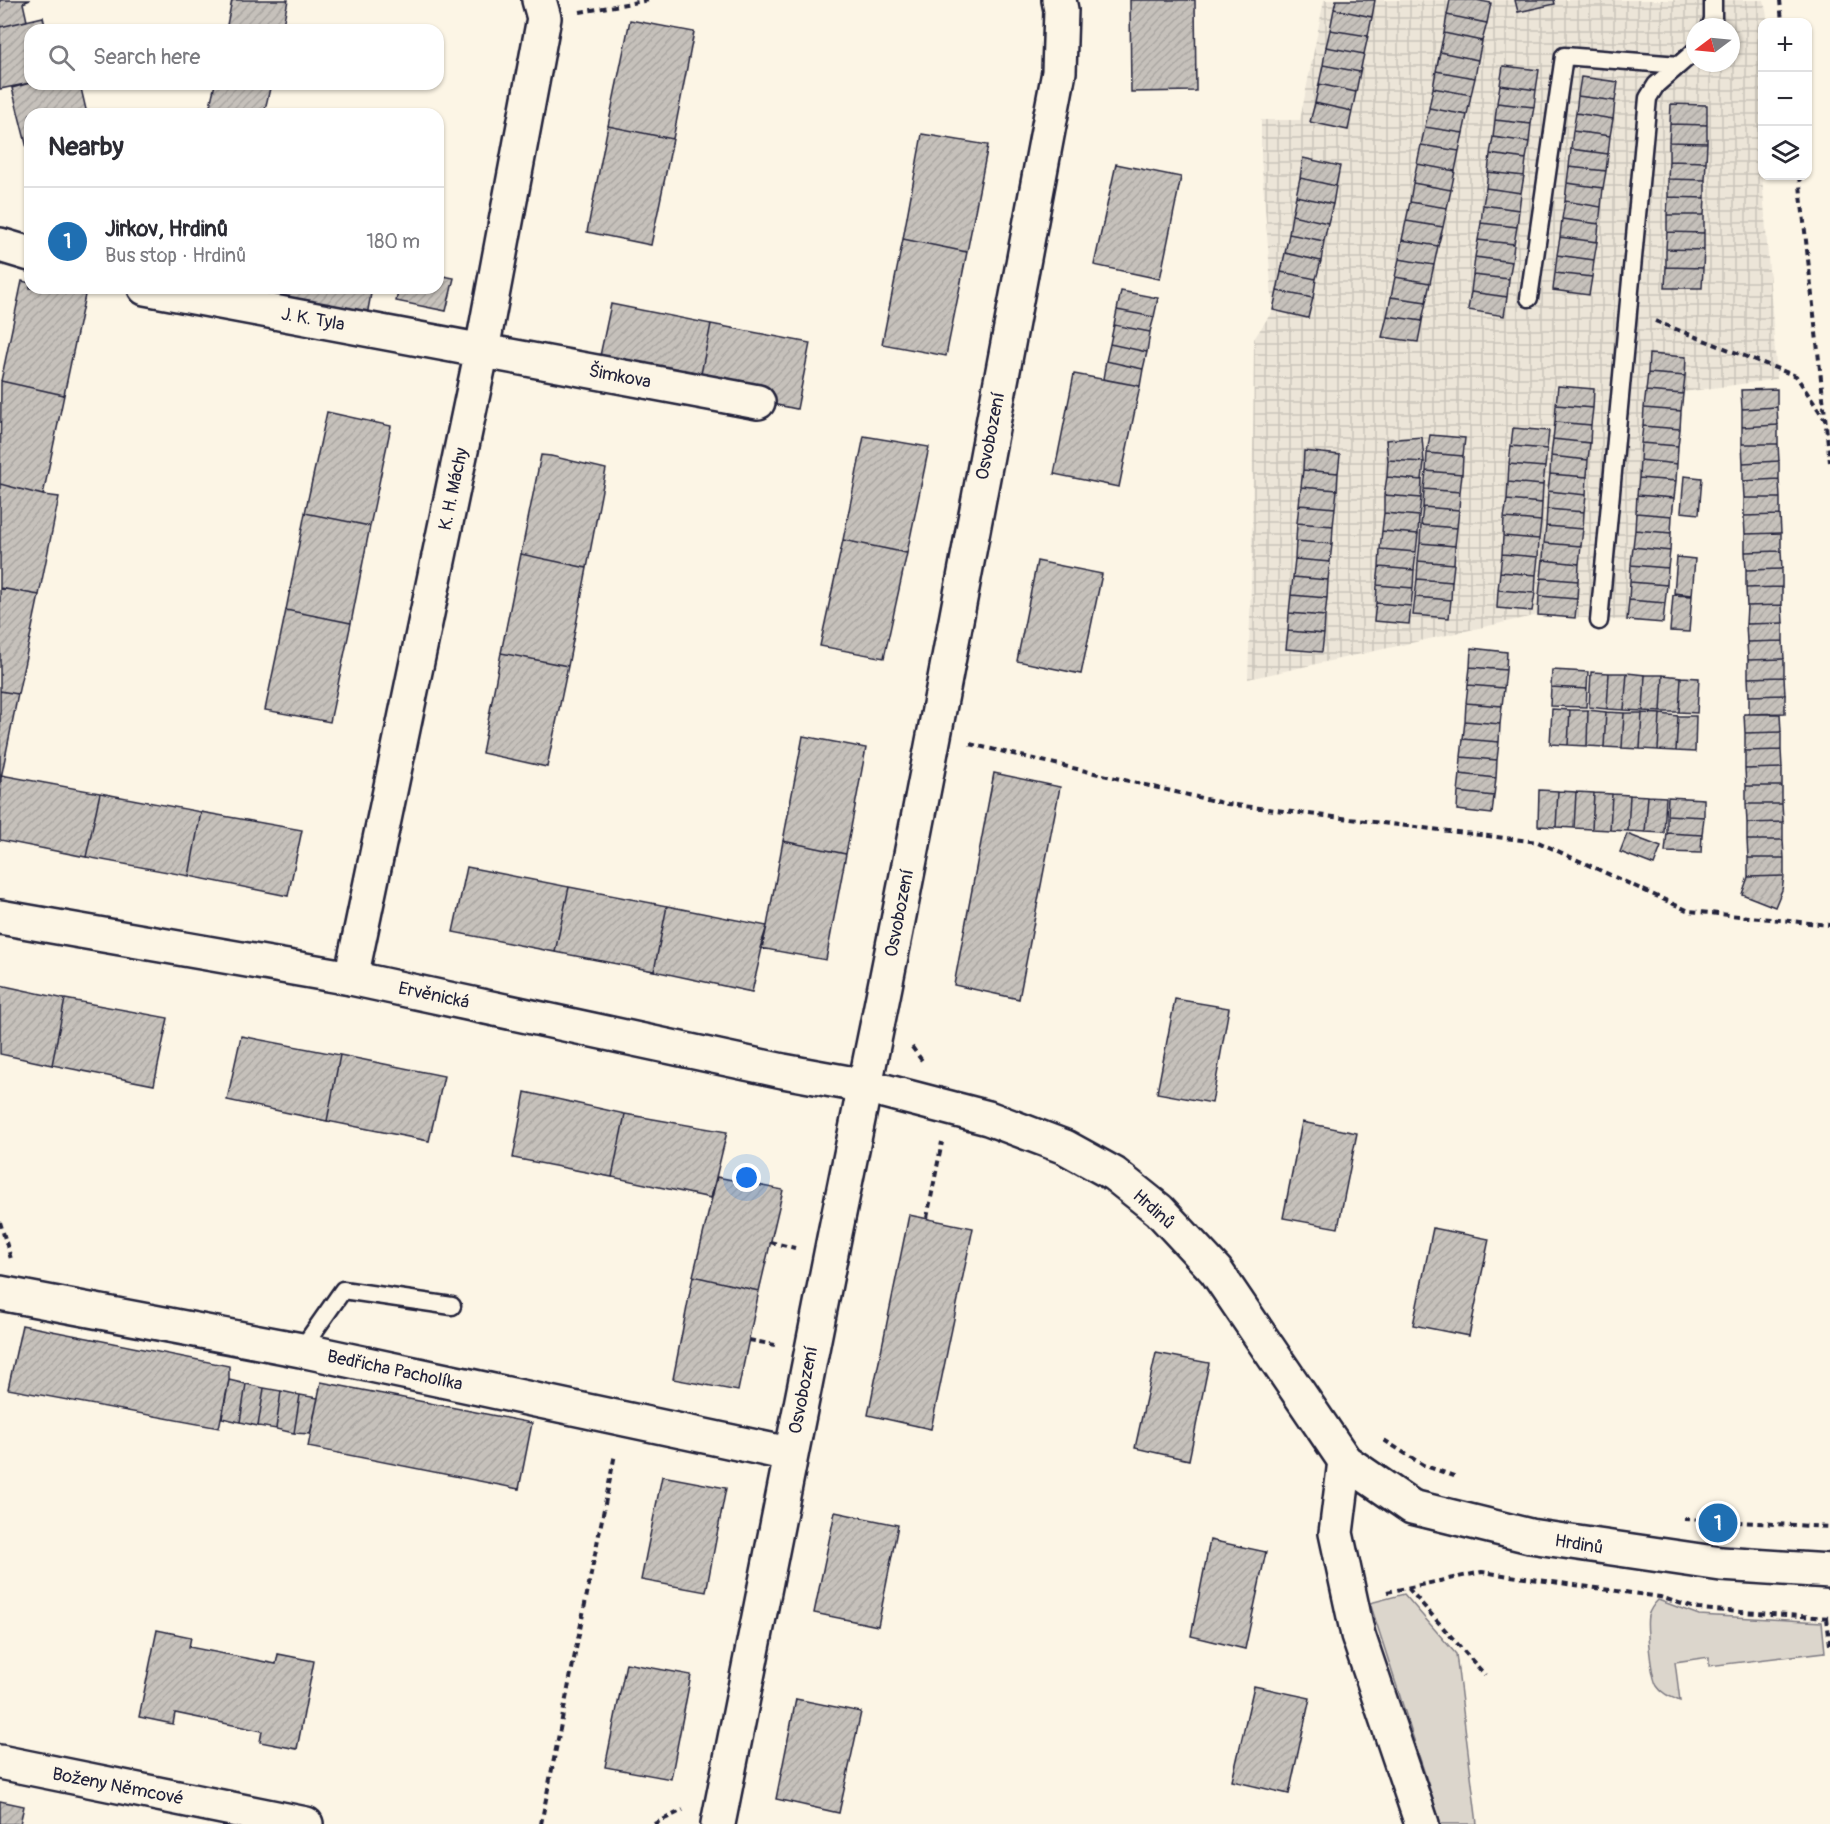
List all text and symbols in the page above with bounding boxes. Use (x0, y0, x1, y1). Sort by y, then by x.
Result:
north arrow (1686, 18, 1740, 72)
map controls (1758, 18, 1812, 180)
button: + (1758, 18, 1812, 72)
search box (24, 24, 444, 90)
icon: search (45, 41, 78, 74)
text: Search here (93, 43, 200, 71)
button: − (1758, 72, 1812, 126)
button: layers (1758, 126, 1812, 180)
text: Nearby (48, 131, 124, 163)
text: Jirkov, Hrdinů (105, 215, 228, 243)
text: 1 (64, 229, 71, 254)
text: 180 m (366, 229, 420, 254)
text: Bus stop · Hrdinů (105, 243, 246, 268)
street label: J. K. Tyla (279, 303, 346, 336)
street label: Šimkova (587, 358, 653, 394)
street label: Osvobození (971, 390, 1010, 482)
street label: K. H. Máchy (434, 445, 474, 533)
street label: Osvobození (880, 867, 919, 959)
street label: Ervěnická (396, 977, 471, 1014)
your location (732, 1163, 761, 1192)
street label: Hrdinů (1128, 1184, 1180, 1234)
street label: Osvobození (784, 1344, 823, 1436)
street label: Bedřicha Pacholíka (325, 1345, 465, 1396)
pin: 1 (1698, 1500, 1738, 1546)
street label: Hrdinů (1553, 1529, 1605, 1560)
street label: Boženy Němcové (50, 1762, 186, 1811)

